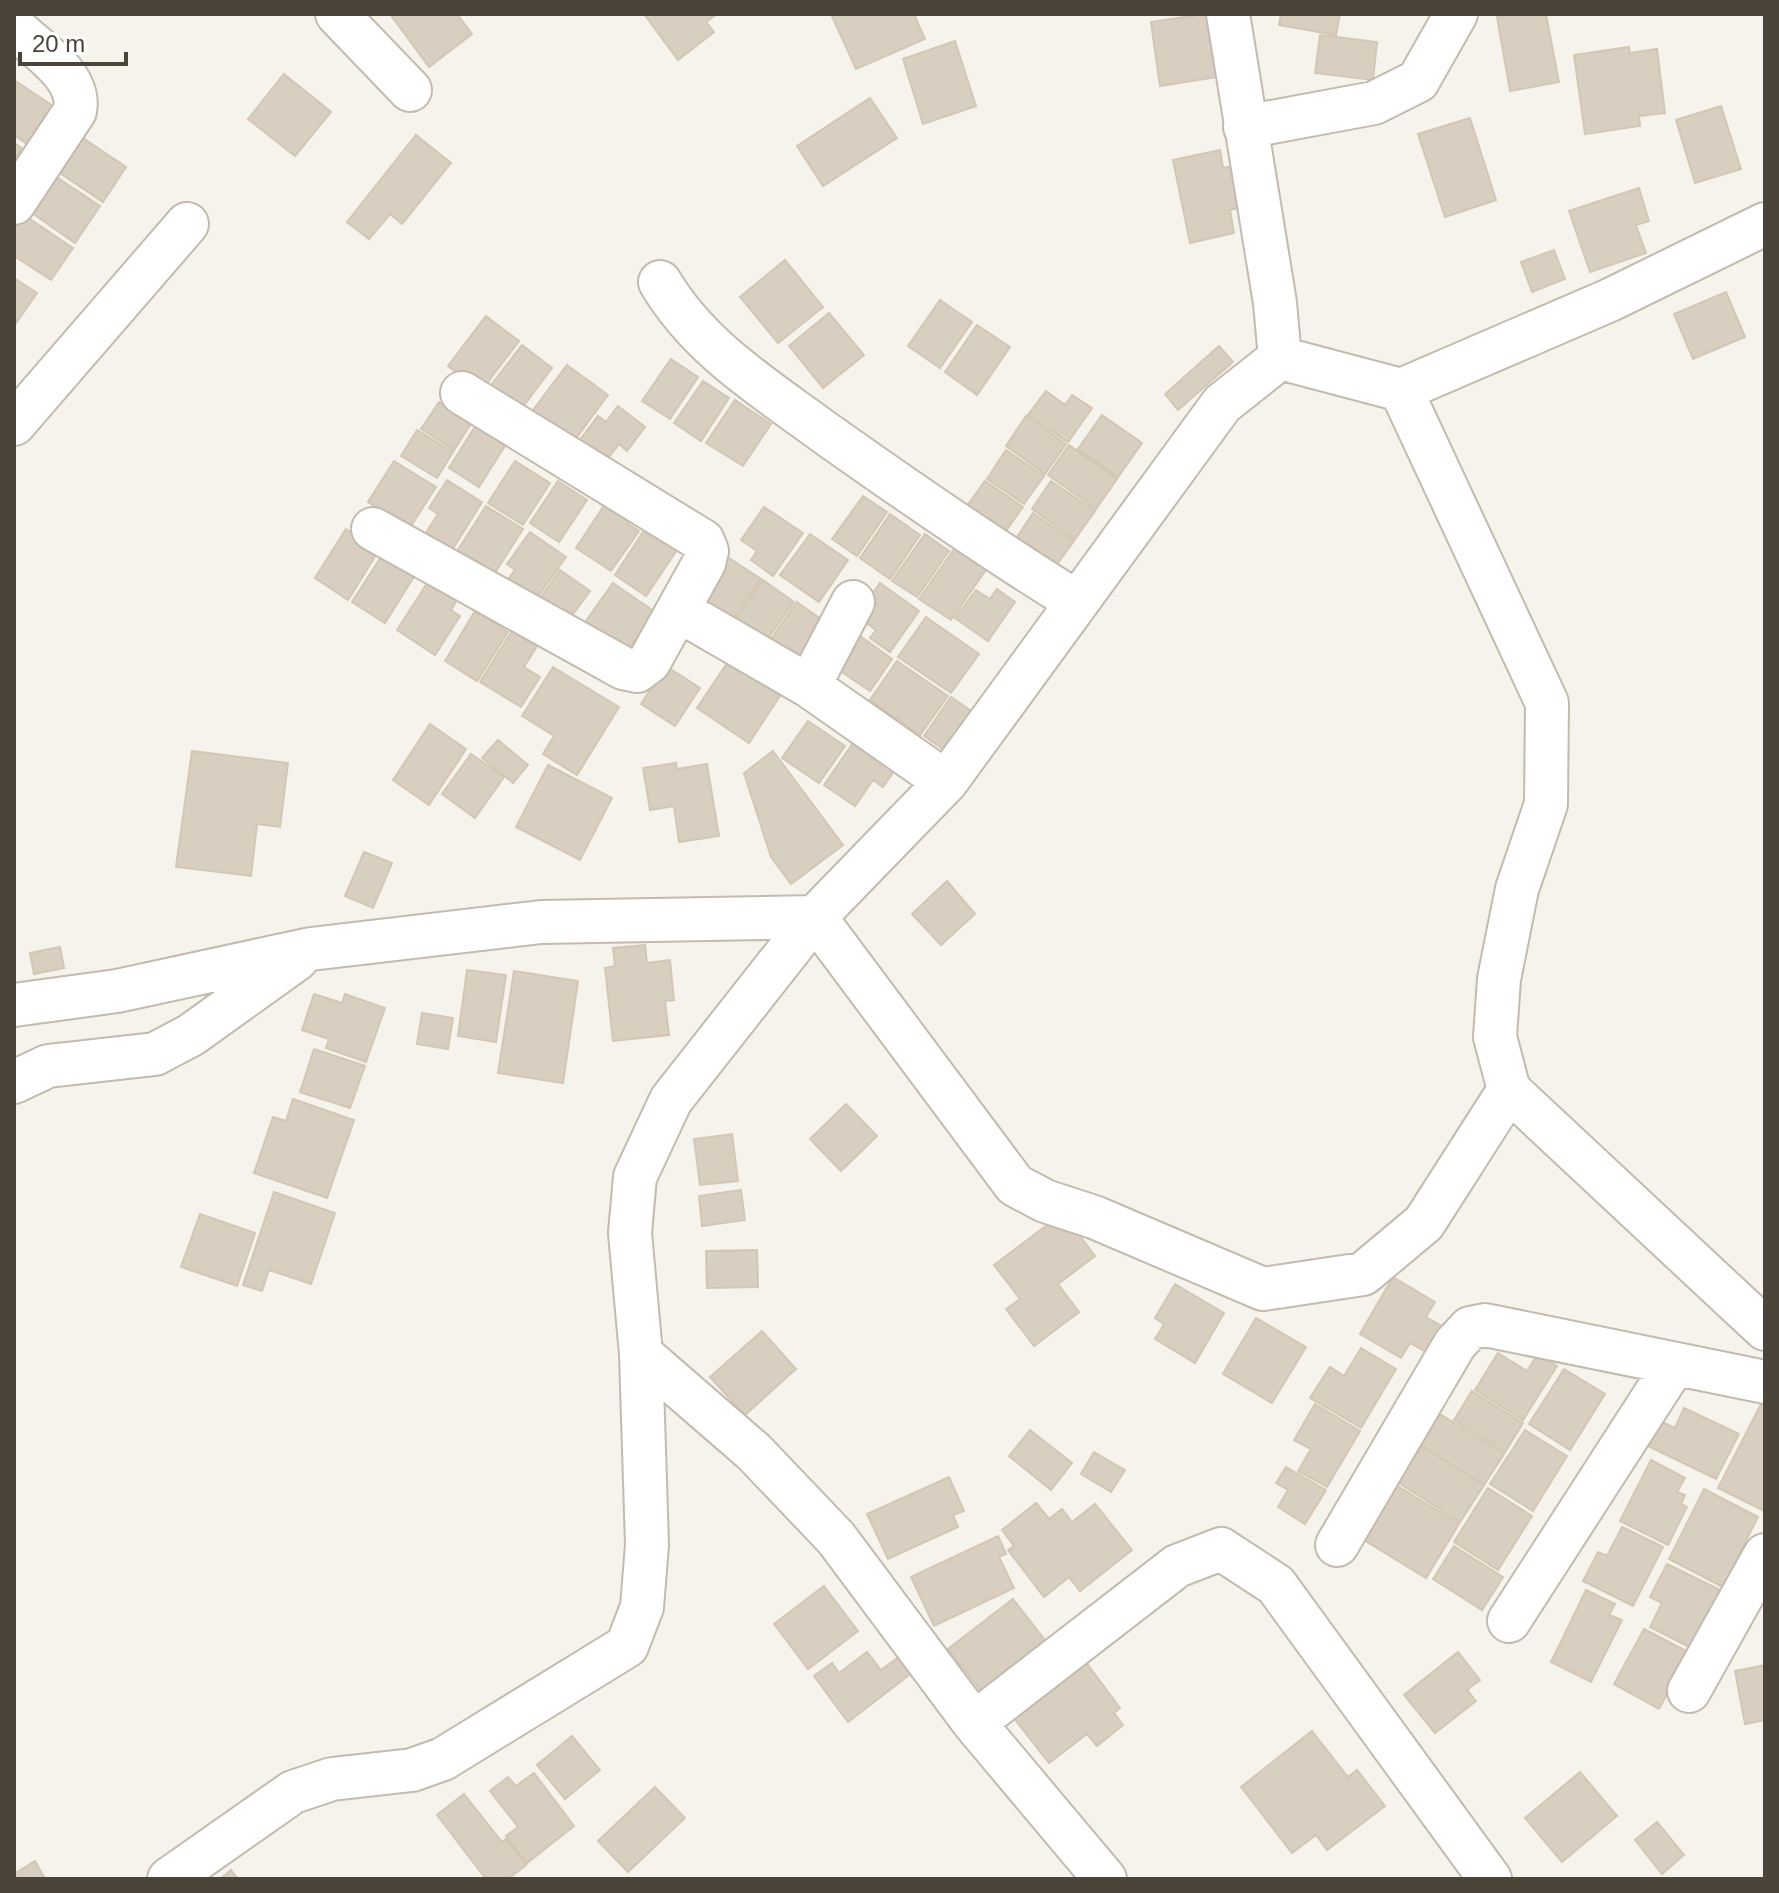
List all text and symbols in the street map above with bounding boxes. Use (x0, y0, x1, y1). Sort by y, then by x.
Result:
scale bar (20, 16, 126, 66)
text: 20 m (32, 30, 85, 57)

